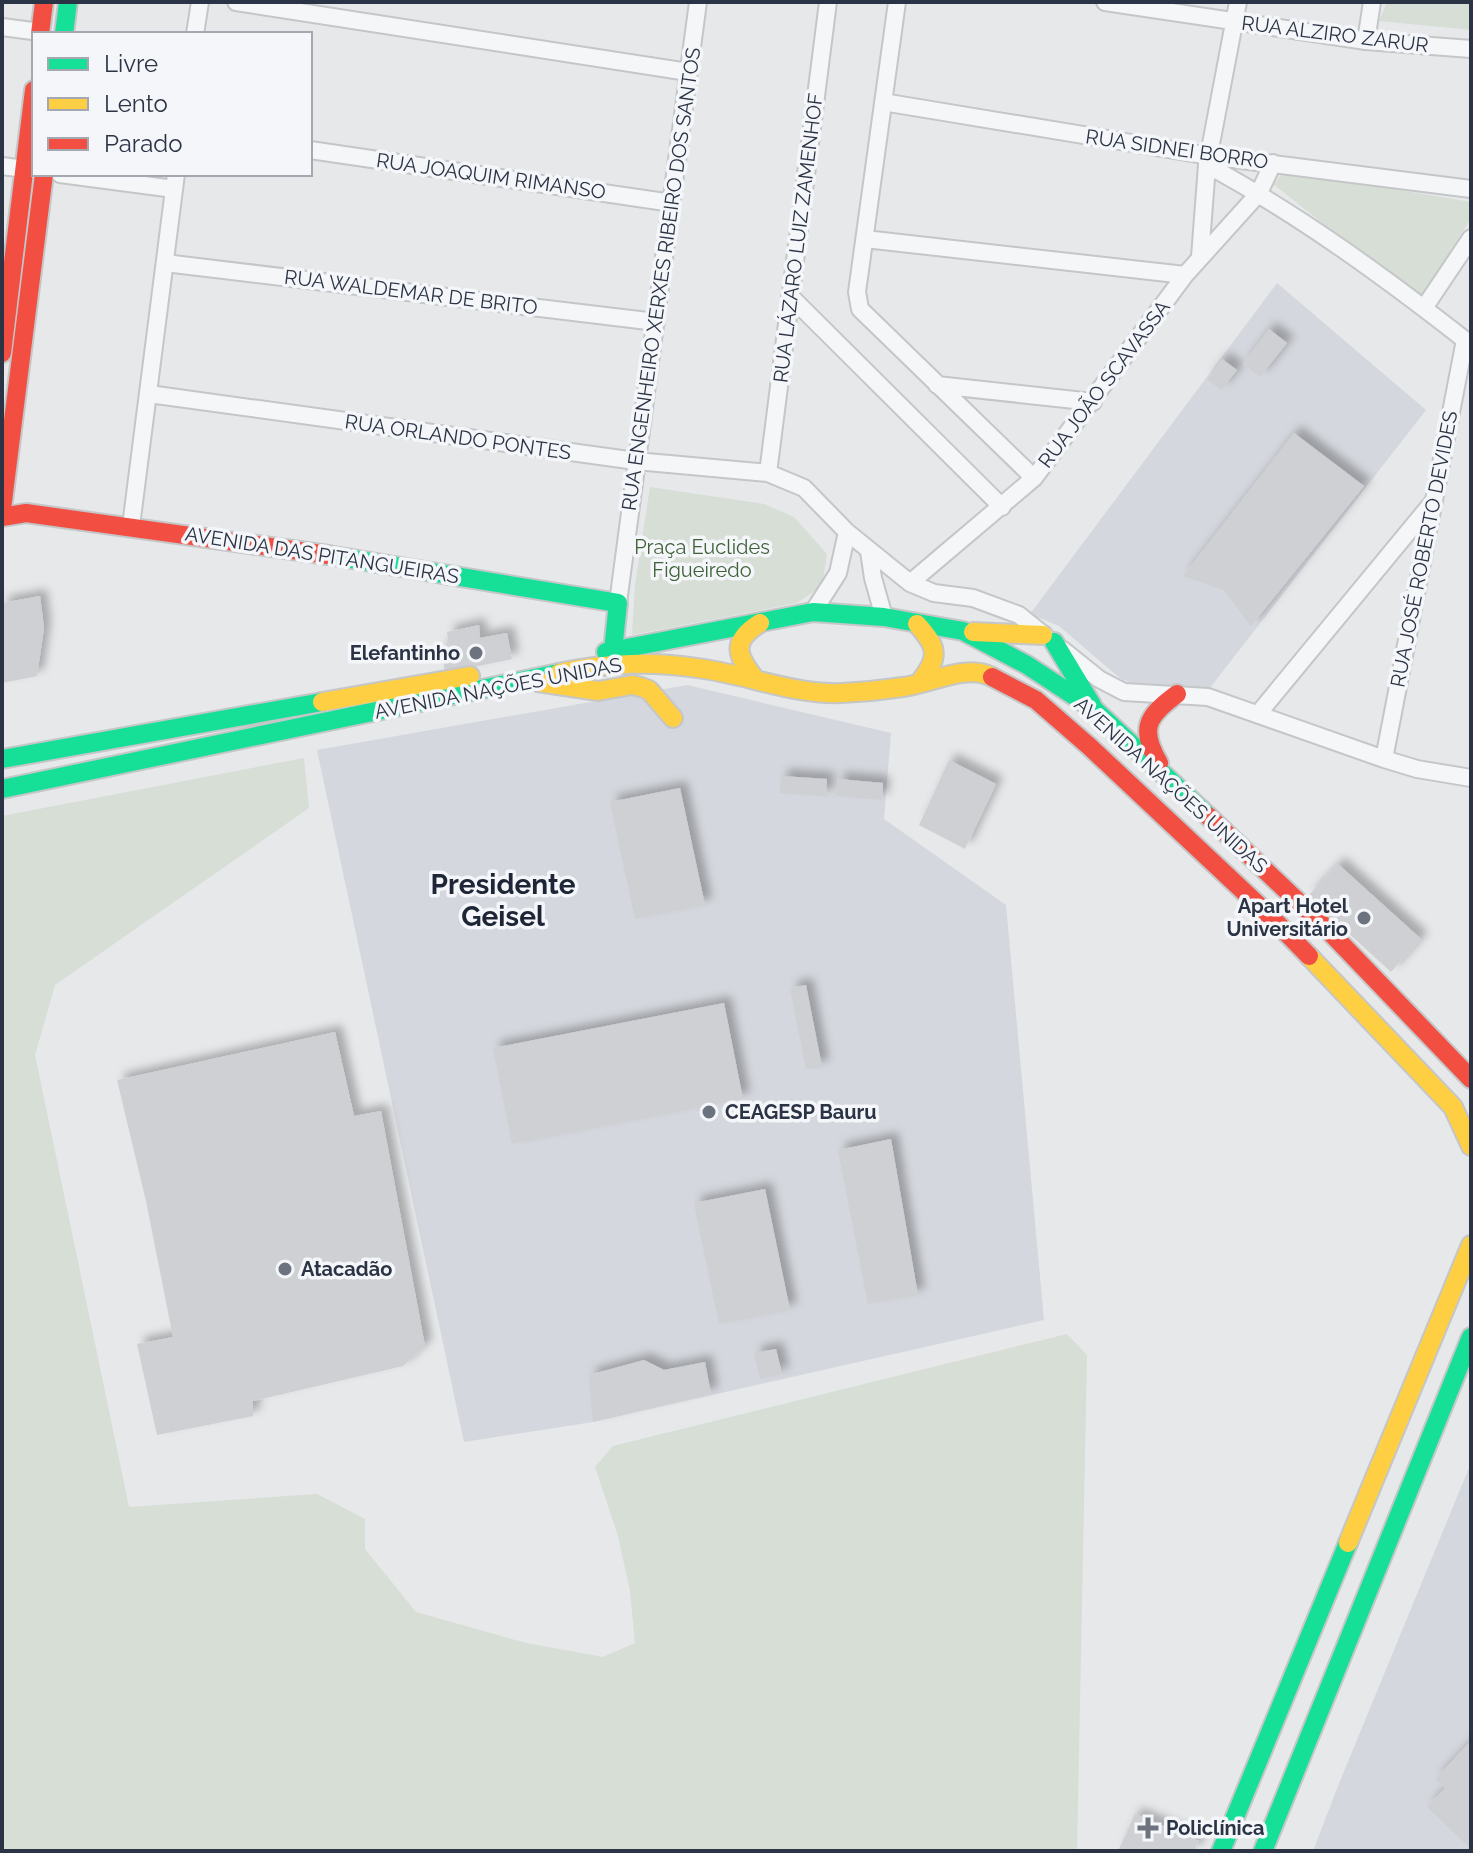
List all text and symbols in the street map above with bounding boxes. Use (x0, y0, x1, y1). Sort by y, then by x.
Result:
street label: RUA ALZIRO ZARUR (1240, 11, 1430, 57)
legend (32, 32, 312, 176)
street label: RUA ENGENHEIRO XERXES RIBEIRO DOS SANTOS (617, 46, 705, 512)
text: Livre (104, 49, 158, 78)
text: Lento (104, 89, 168, 118)
street label: RUA LÁZARO LUIZ ZAMENHOF (768, 92, 828, 384)
street label: RUA SIDNEI BORRO (1084, 124, 1270, 174)
text: Parado (104, 129, 183, 158)
street label: RUA JOAQUIM RIMANSO (375, 148, 607, 204)
street label: RUA WALDEMAR DE BRITO (283, 265, 539, 319)
street label: RUA JOÃO SCAVASSA (1033, 295, 1175, 472)
street label: RUA ORLANDO PONTES (343, 409, 573, 465)
street label: RUA JOSÉ ROBERTO DEVIDES (1385, 409, 1463, 689)
street label: AVENIDA DAS PITANGUEIRAS (183, 521, 461, 589)
park label: Praça Euclides Figueiredo (634, 535, 770, 582)
place label: Elefantinho (350, 641, 460, 665)
marker: Elefantinho (467, 644, 485, 662)
street label: AVENIDA NAÇÕES UNIDAS (372, 652, 624, 724)
street label: AVENIDA NAÇÕES UNIDAS (1070, 692, 1272, 878)
district label: Presidente Geisel (431, 868, 576, 933)
place label: Apart Hotel Universitário (1227, 894, 1349, 941)
marker: Apart Hotel Universitário (1355, 909, 1373, 927)
place label: CEAGESP Bauru (725, 1100, 877, 1124)
marker: CEAGESP Bauru (700, 1103, 718, 1121)
place label: Atacadão (301, 1257, 392, 1281)
marker: Atacadão (276, 1260, 294, 1278)
place label: Policlínica (1166, 1816, 1264, 1840)
marker: Policlínica (1137, 1817, 1159, 1839)

